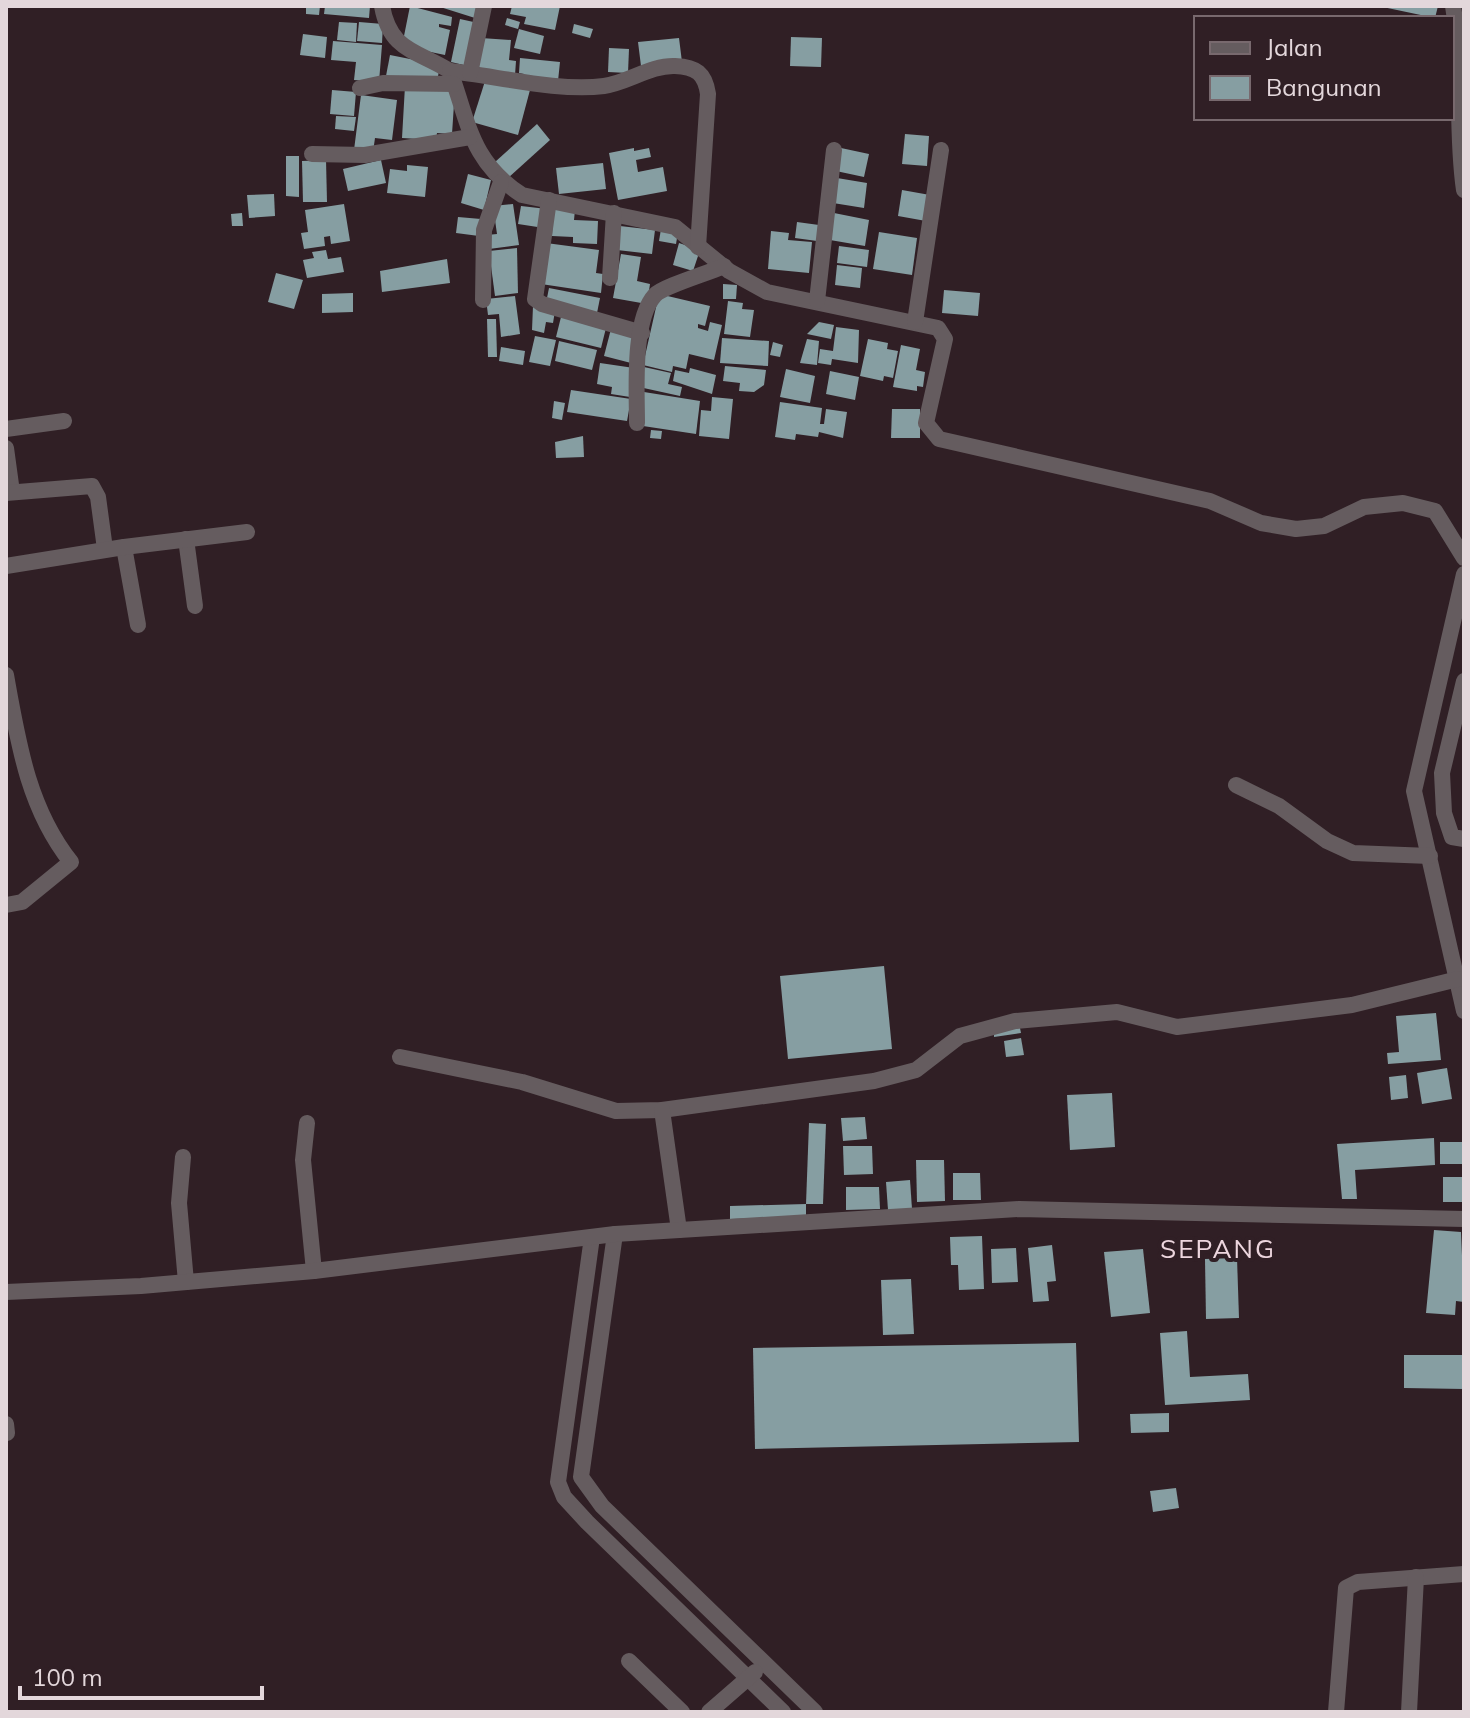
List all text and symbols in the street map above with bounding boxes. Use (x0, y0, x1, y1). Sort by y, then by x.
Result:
legend (1194, 16, 1454, 120)
text: Jalan (1266, 32, 1322, 62)
text: Bangunan (1266, 72, 1382, 102)
district label: SEPANG (1160, 1232, 1276, 1265)
scale bar (20, 1650, 262, 1700)
text: 100 m (32, 1662, 103, 1692)

